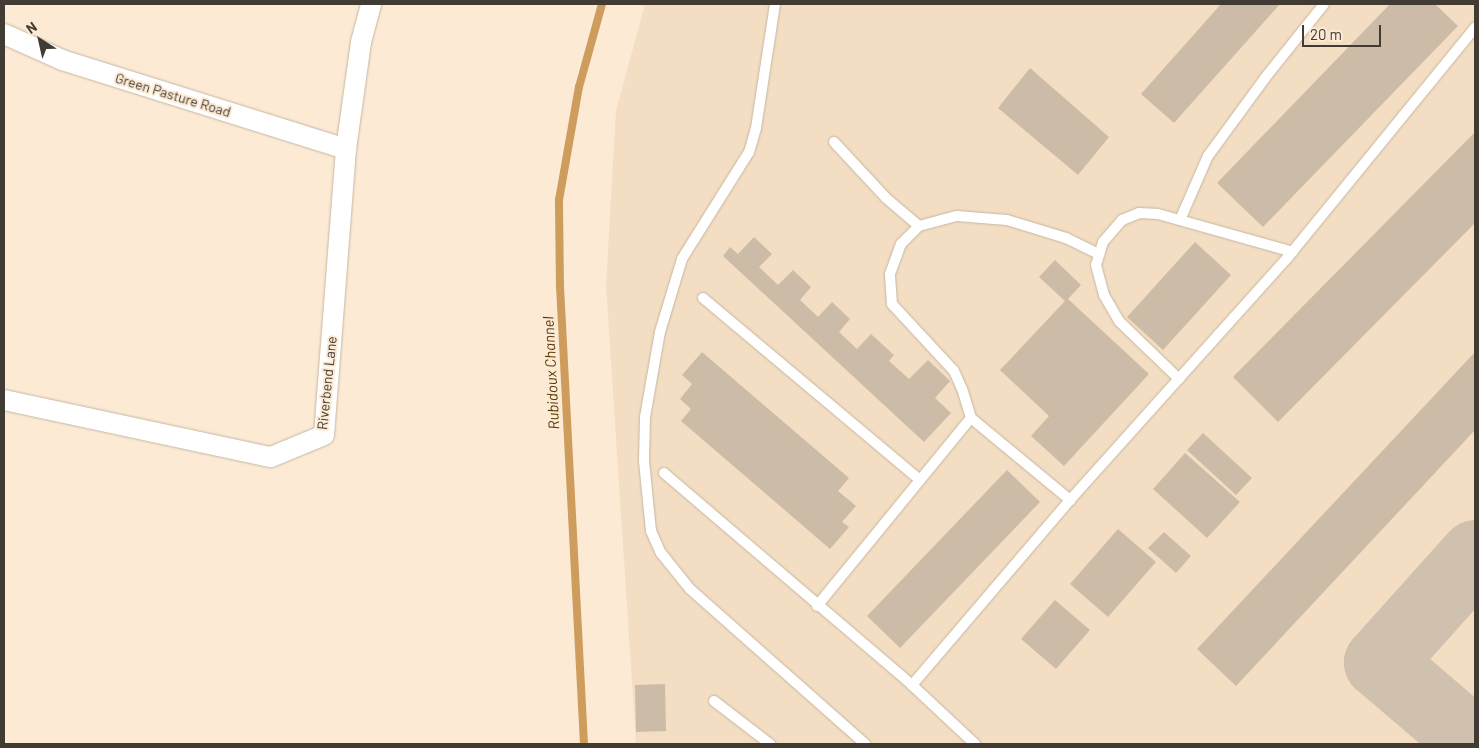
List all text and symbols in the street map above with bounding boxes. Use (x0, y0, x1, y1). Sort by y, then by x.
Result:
north arrow (15, 15, 65, 65)
scale bar (1304, 15, 1383, 47)
text: N (22, 18, 40, 37)
text: 20 m (1310, 25, 1342, 43)
street label: Green Pasture Road (113, 69, 233, 121)
water label: Rubidoux Channel (539, 316, 563, 430)
street label: Riverbend Lane (314, 335, 340, 431)

